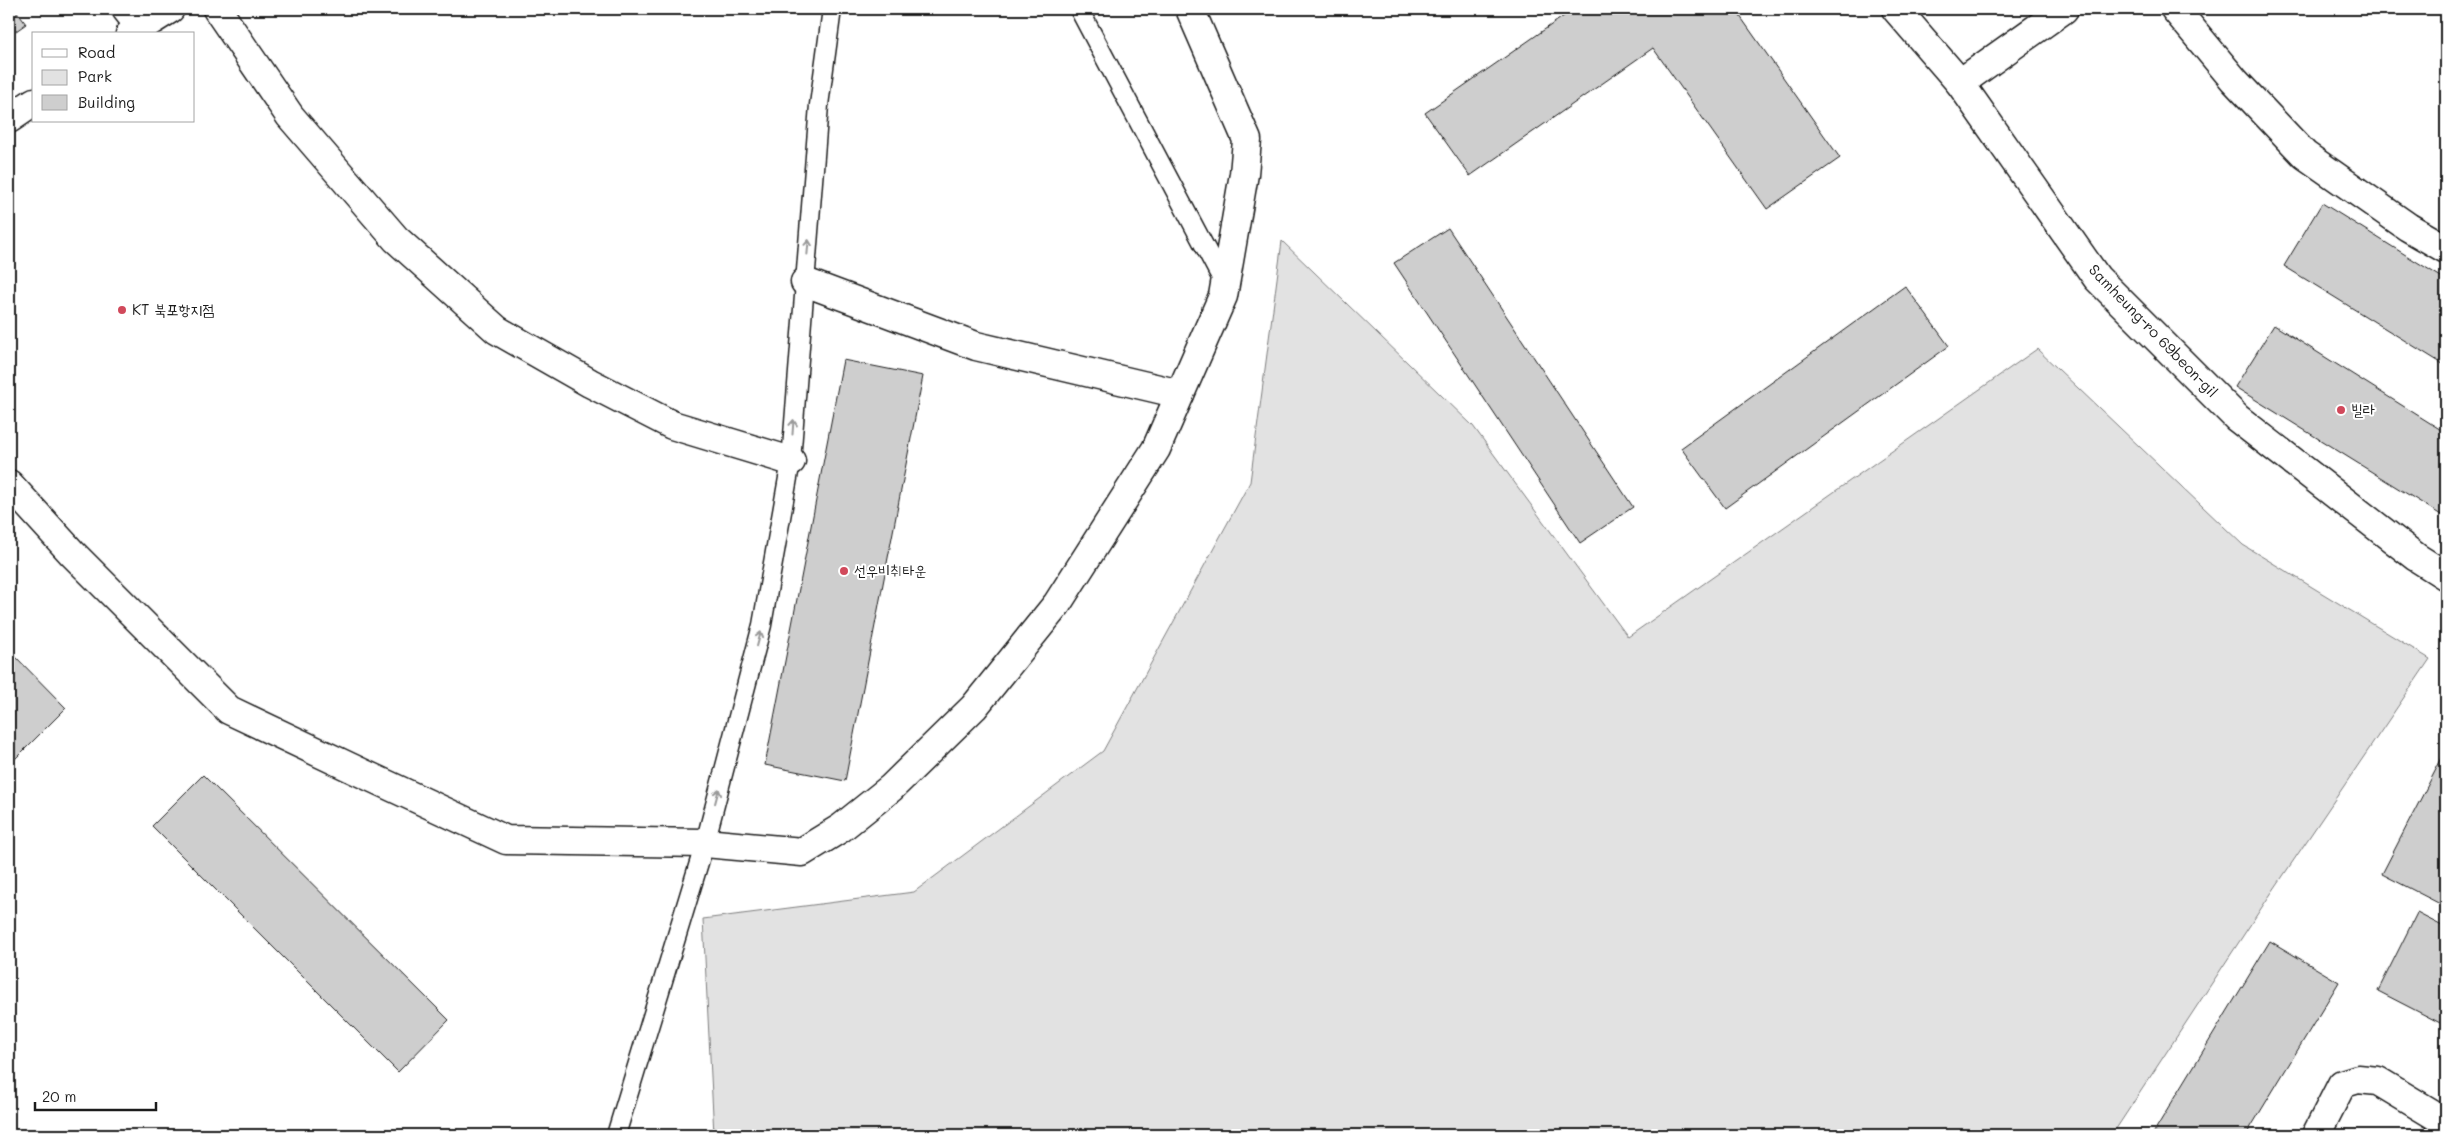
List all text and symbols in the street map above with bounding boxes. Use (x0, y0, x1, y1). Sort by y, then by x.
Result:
legend (32, 32, 195, 122)
text: Road (78, 42, 115, 62)
text: Park (78, 66, 112, 86)
text: Building (78, 92, 135, 112)
one-way arrow (803, 240, 812, 256)
street label: Samheung-ro 69beon-gil (2085, 259, 2223, 401)
place label: KT 북포항지점 (132, 299, 215, 319)
marker: KT 북포항지점 (116, 304, 128, 316)
place label: 빌라 (2351, 399, 2375, 419)
marker: 빌라 (2335, 404, 2347, 416)
one-way arrow (789, 419, 798, 435)
place label: 선우비취타운 (854, 560, 926, 580)
marker: 선우비취타운 (838, 565, 850, 577)
one-way arrow (754, 631, 764, 647)
one-way arrow (713, 788, 723, 804)
scale bar (35, 1079, 156, 1111)
text: 20 m (42, 1086, 76, 1106)

